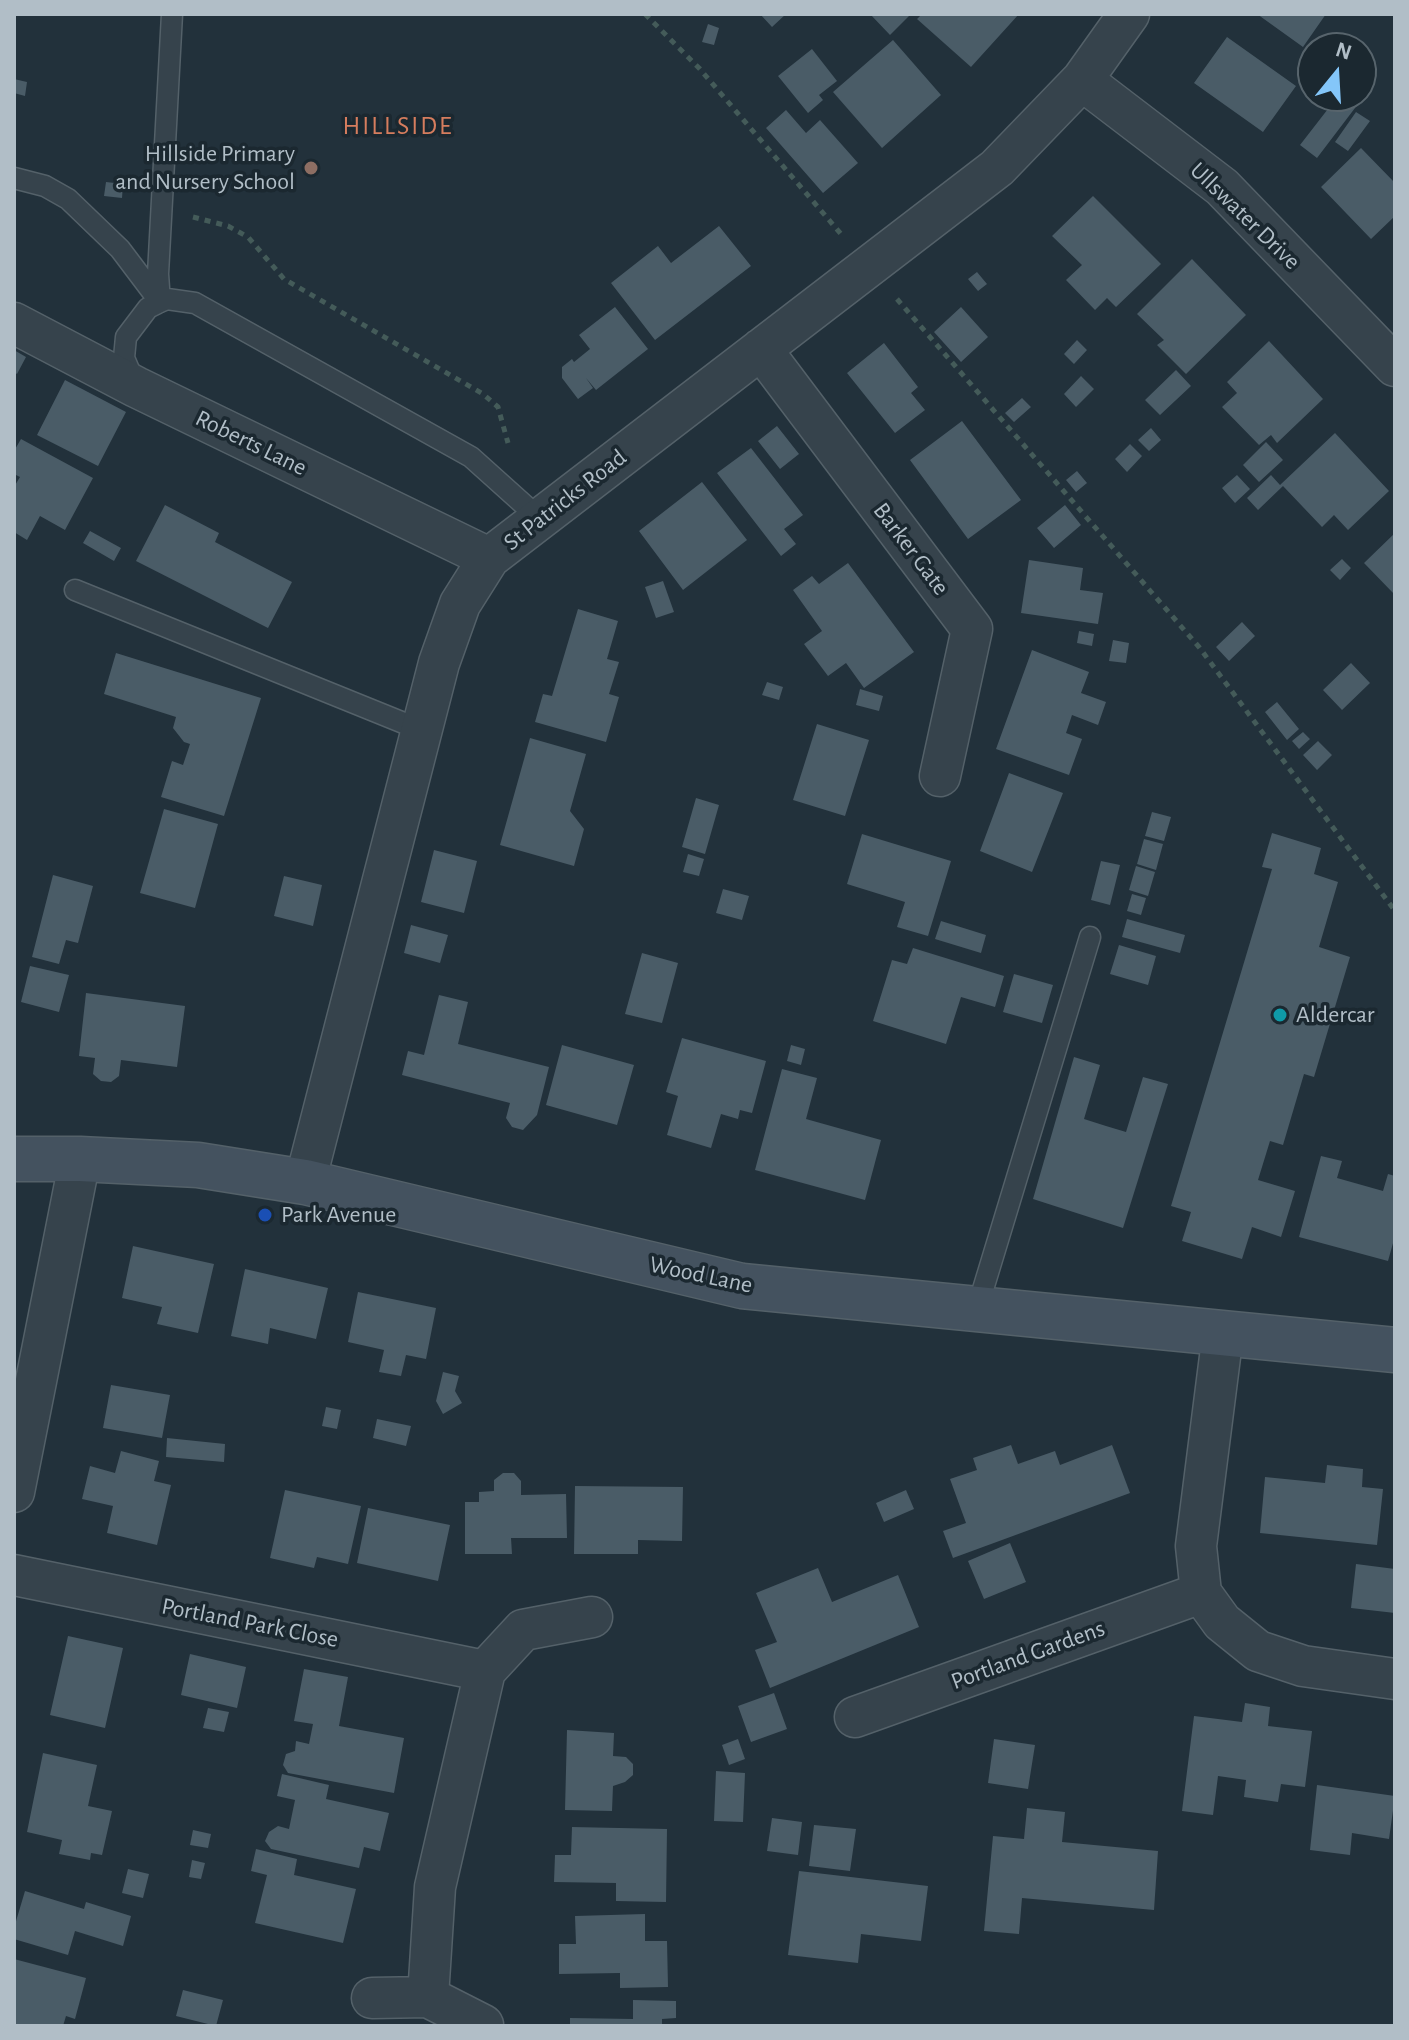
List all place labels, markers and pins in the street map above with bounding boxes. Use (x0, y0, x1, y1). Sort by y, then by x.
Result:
place label: Hillside Primary and Nursery School (115, 140, 295, 196)
marker: Hillside Primary and Nursery School (302, 159, 320, 177)
place label: Aldercar (1296, 1001, 1375, 1029)
marker: Aldercar (1271, 1006, 1289, 1024)
place label: Park Avenue (281, 1201, 396, 1229)
marker: Park Avenue (256, 1206, 274, 1224)

